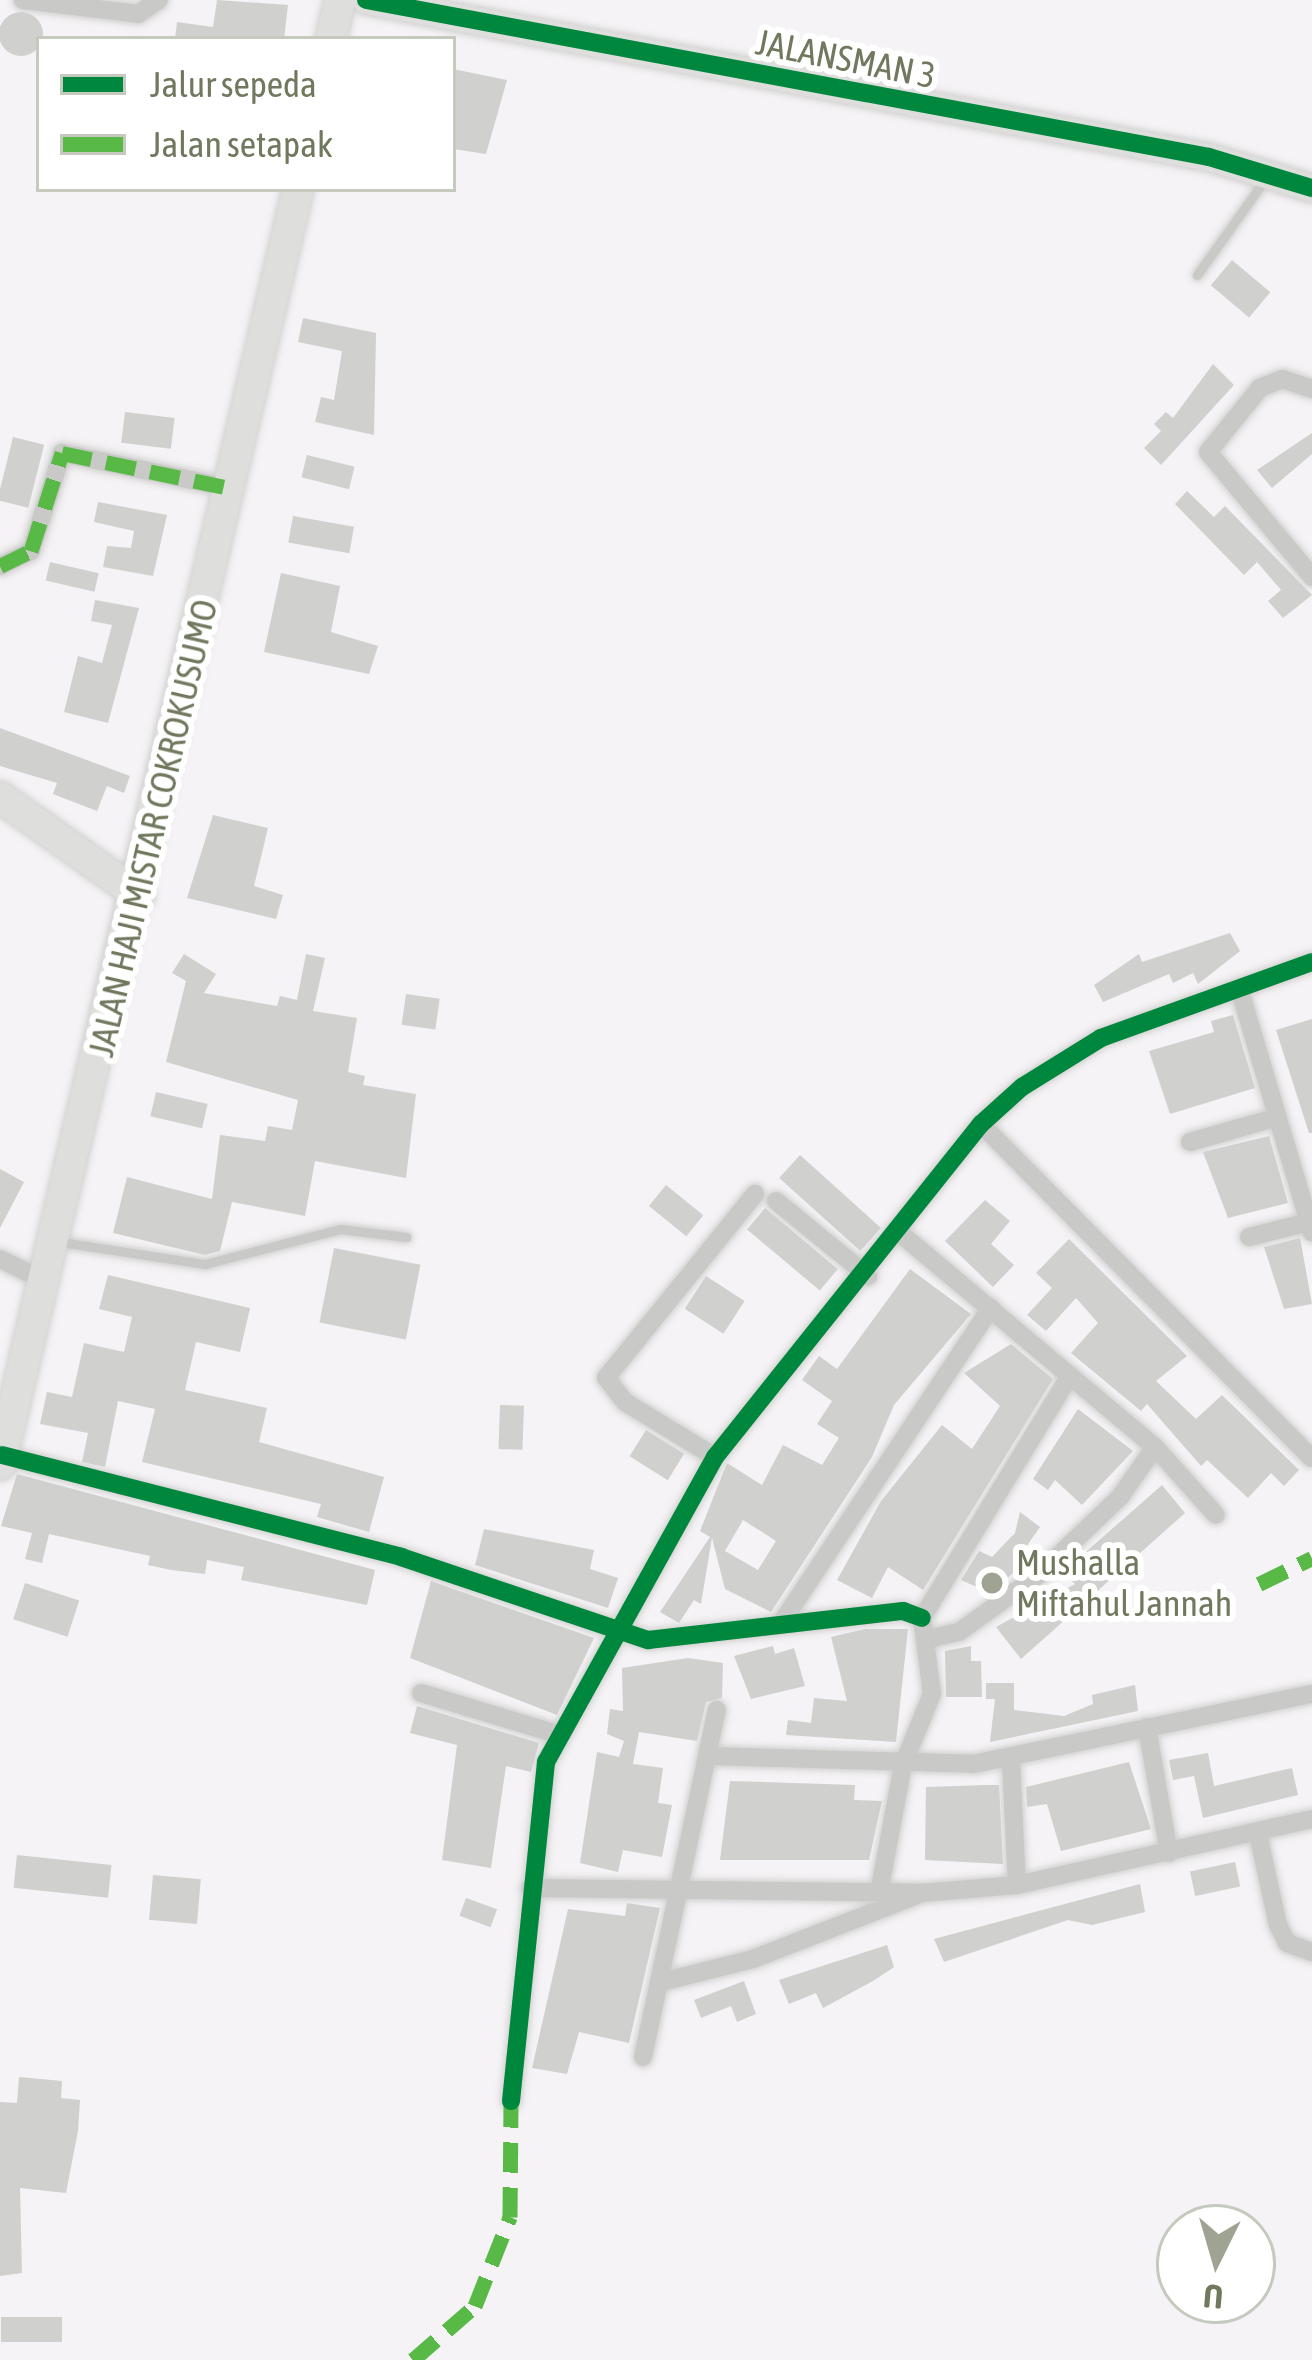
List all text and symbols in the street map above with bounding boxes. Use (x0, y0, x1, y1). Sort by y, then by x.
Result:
street label: JALANSMAN 3 (753, 20, 939, 98)
legend (36, 36, 456, 192)
text: Jalur sepeda (150, 63, 317, 105)
text: Jalan setapak (150, 123, 333, 165)
street label: JALAN HAJI MISTAR COKROKUSUMO (79, 595, 227, 1061)
place label: Mushalla Miftahul Jannah (1016, 1540, 1232, 1625)
marker: Mushalla Miftahul Jannah (979, 1570, 1005, 1596)
north arrow (1156, 2204, 1276, 2324)
text: U (1202, 2277, 1224, 2317)

